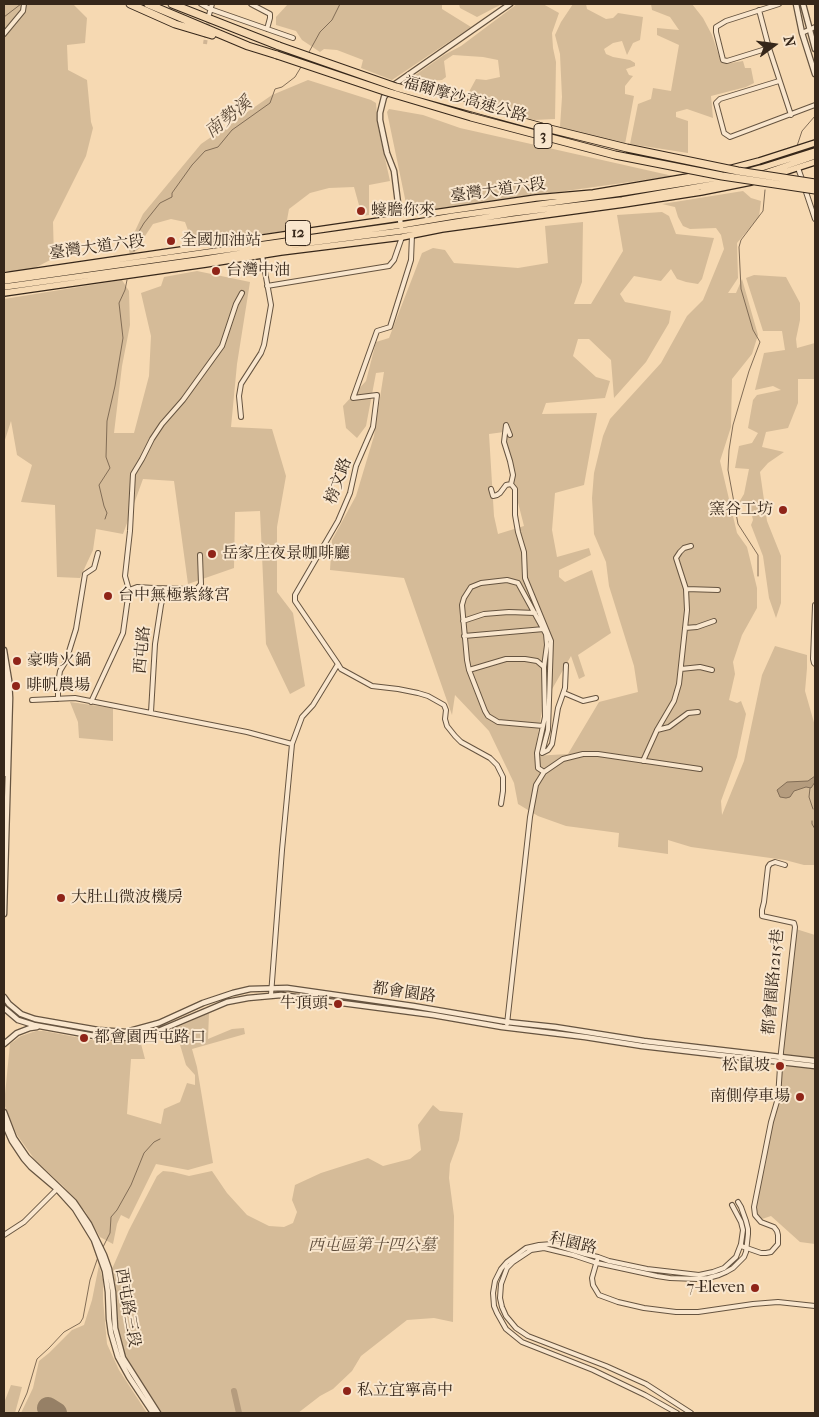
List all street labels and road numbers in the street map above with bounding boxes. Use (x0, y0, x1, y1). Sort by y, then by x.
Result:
street label: 福爾摩沙高速公路 (401, 73, 529, 127)
road number: 3 (534, 124, 552, 148)
street label: 臺灣大道六段 (449, 175, 547, 207)
road number: 12 (286, 220, 310, 246)
street label: 臺灣大道六段 (48, 232, 146, 264)
street label: 榜文路 (322, 455, 356, 507)
street label: 西屯路 (131, 625, 155, 675)
street label: 都會園路1215巷 (760, 928, 788, 1036)
street label: 都會園路 (371, 979, 437, 1007)
street label: 科園路 (547, 1229, 599, 1259)
street label: 西屯路三段 (111, 1267, 143, 1349)

